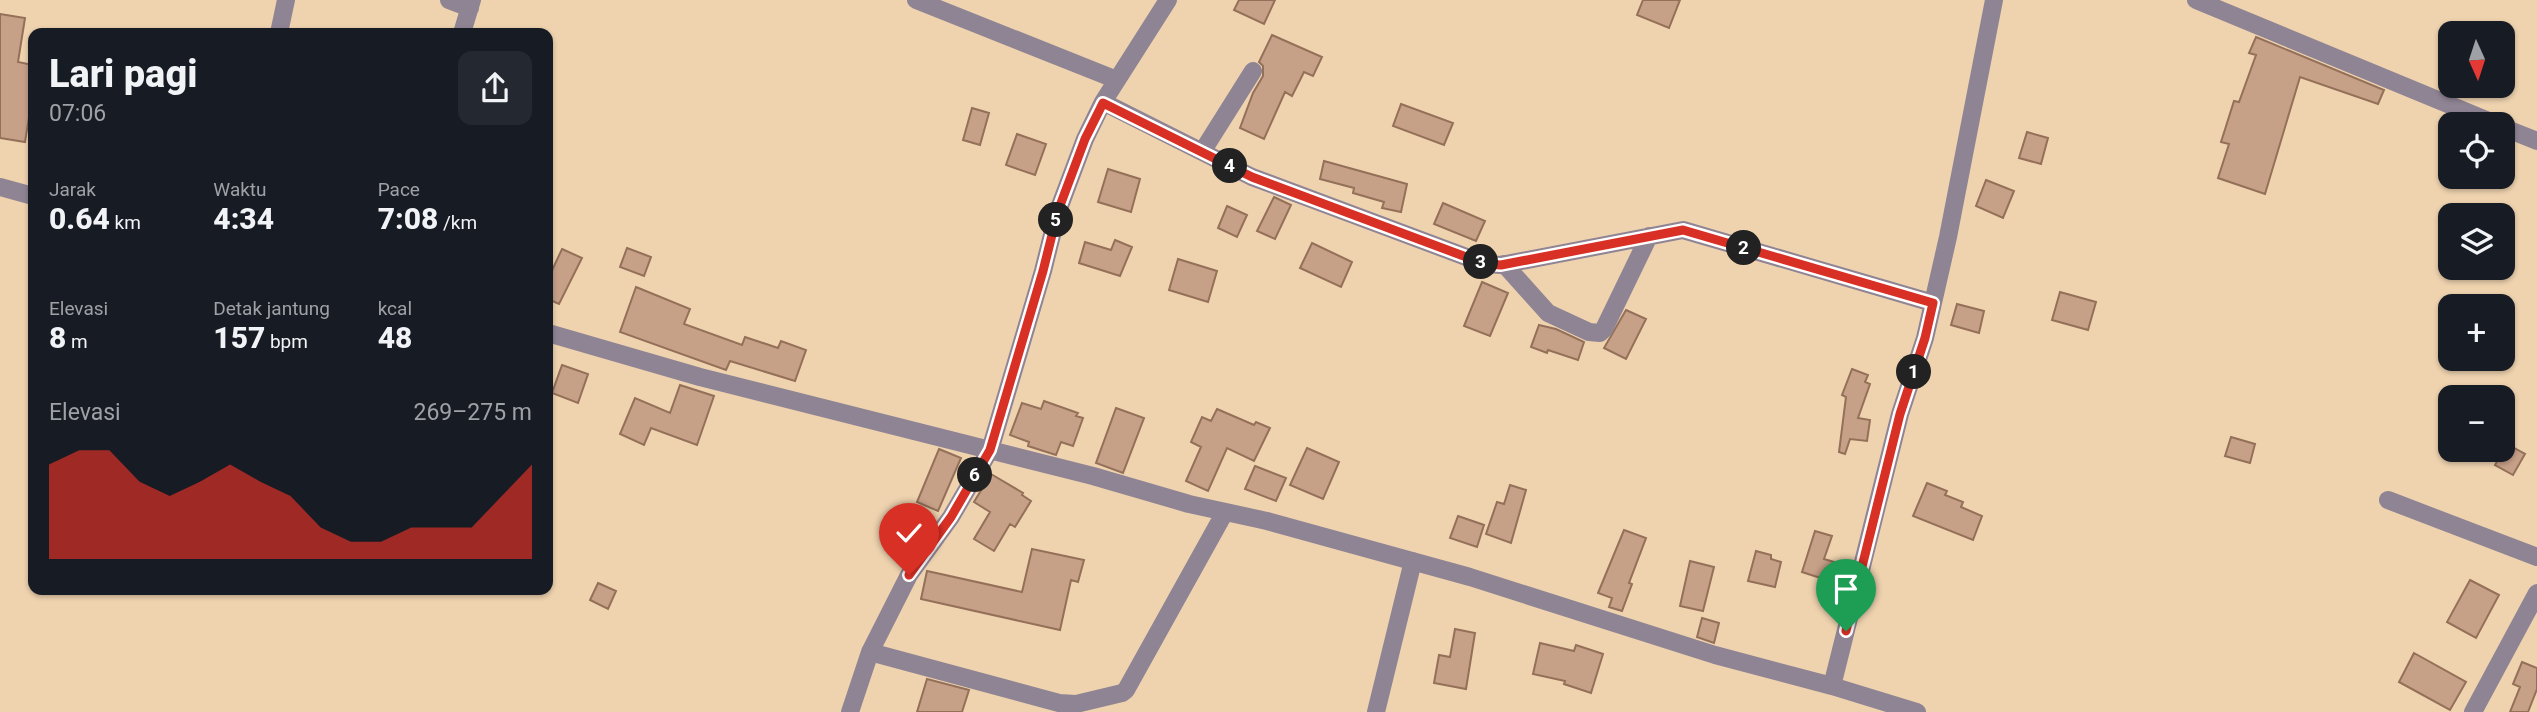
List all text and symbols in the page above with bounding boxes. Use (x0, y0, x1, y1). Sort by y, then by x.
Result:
north arrow (2438, 21, 2515, 98)
map controls (2438, 21, 2515, 462)
button: share (458, 51, 532, 125)
text: Lari pagi (49, 52, 197, 96)
text: 07:06 (49, 100, 106, 127)
button: locate (2438, 112, 2515, 189)
pin: 4 (1212, 148, 1248, 184)
text: 4 (1224, 154, 1235, 177)
text: Jarak (49, 178, 96, 201)
text: Waktu (213, 178, 267, 201)
text: Pace (378, 178, 420, 201)
text: 0.64 (49, 201, 110, 236)
text: 4:34 (213, 201, 274, 236)
text: 7:08 (378, 201, 438, 236)
pin: 5 (1038, 202, 1074, 238)
button: layers (2438, 203, 2515, 280)
text: 5 (1050, 208, 1061, 231)
text: km (110, 211, 141, 234)
text: /km (438, 211, 477, 234)
pin: 2 (1726, 230, 1762, 266)
text: 2 (1738, 236, 1749, 259)
pin: 3 (1464, 244, 1498, 280)
text: 3 (1475, 250, 1486, 273)
button: + (2438, 294, 2515, 371)
text: Elevasi (49, 297, 108, 320)
text: Detak jantung (213, 297, 330, 320)
text: kcal (378, 297, 412, 320)
text: 8 (49, 320, 66, 355)
text: 157 (213, 320, 265, 355)
text: 48 (378, 320, 412, 355)
text: m (66, 330, 88, 353)
text: bpm (265, 330, 308, 353)
pin: 1 (1896, 354, 1932, 390)
text: 1 (1908, 360, 1919, 383)
button: − (2438, 385, 2515, 462)
text: Elevasi (49, 399, 121, 426)
text: 269–275 m (413, 399, 532, 426)
pin: 6 (958, 458, 992, 492)
text: 6 (969, 463, 980, 486)
pin (879, 503, 939, 575)
icon: check (890, 514, 928, 552)
pin (1816, 559, 1876, 631)
icon: arrive (1827, 570, 1865, 608)

